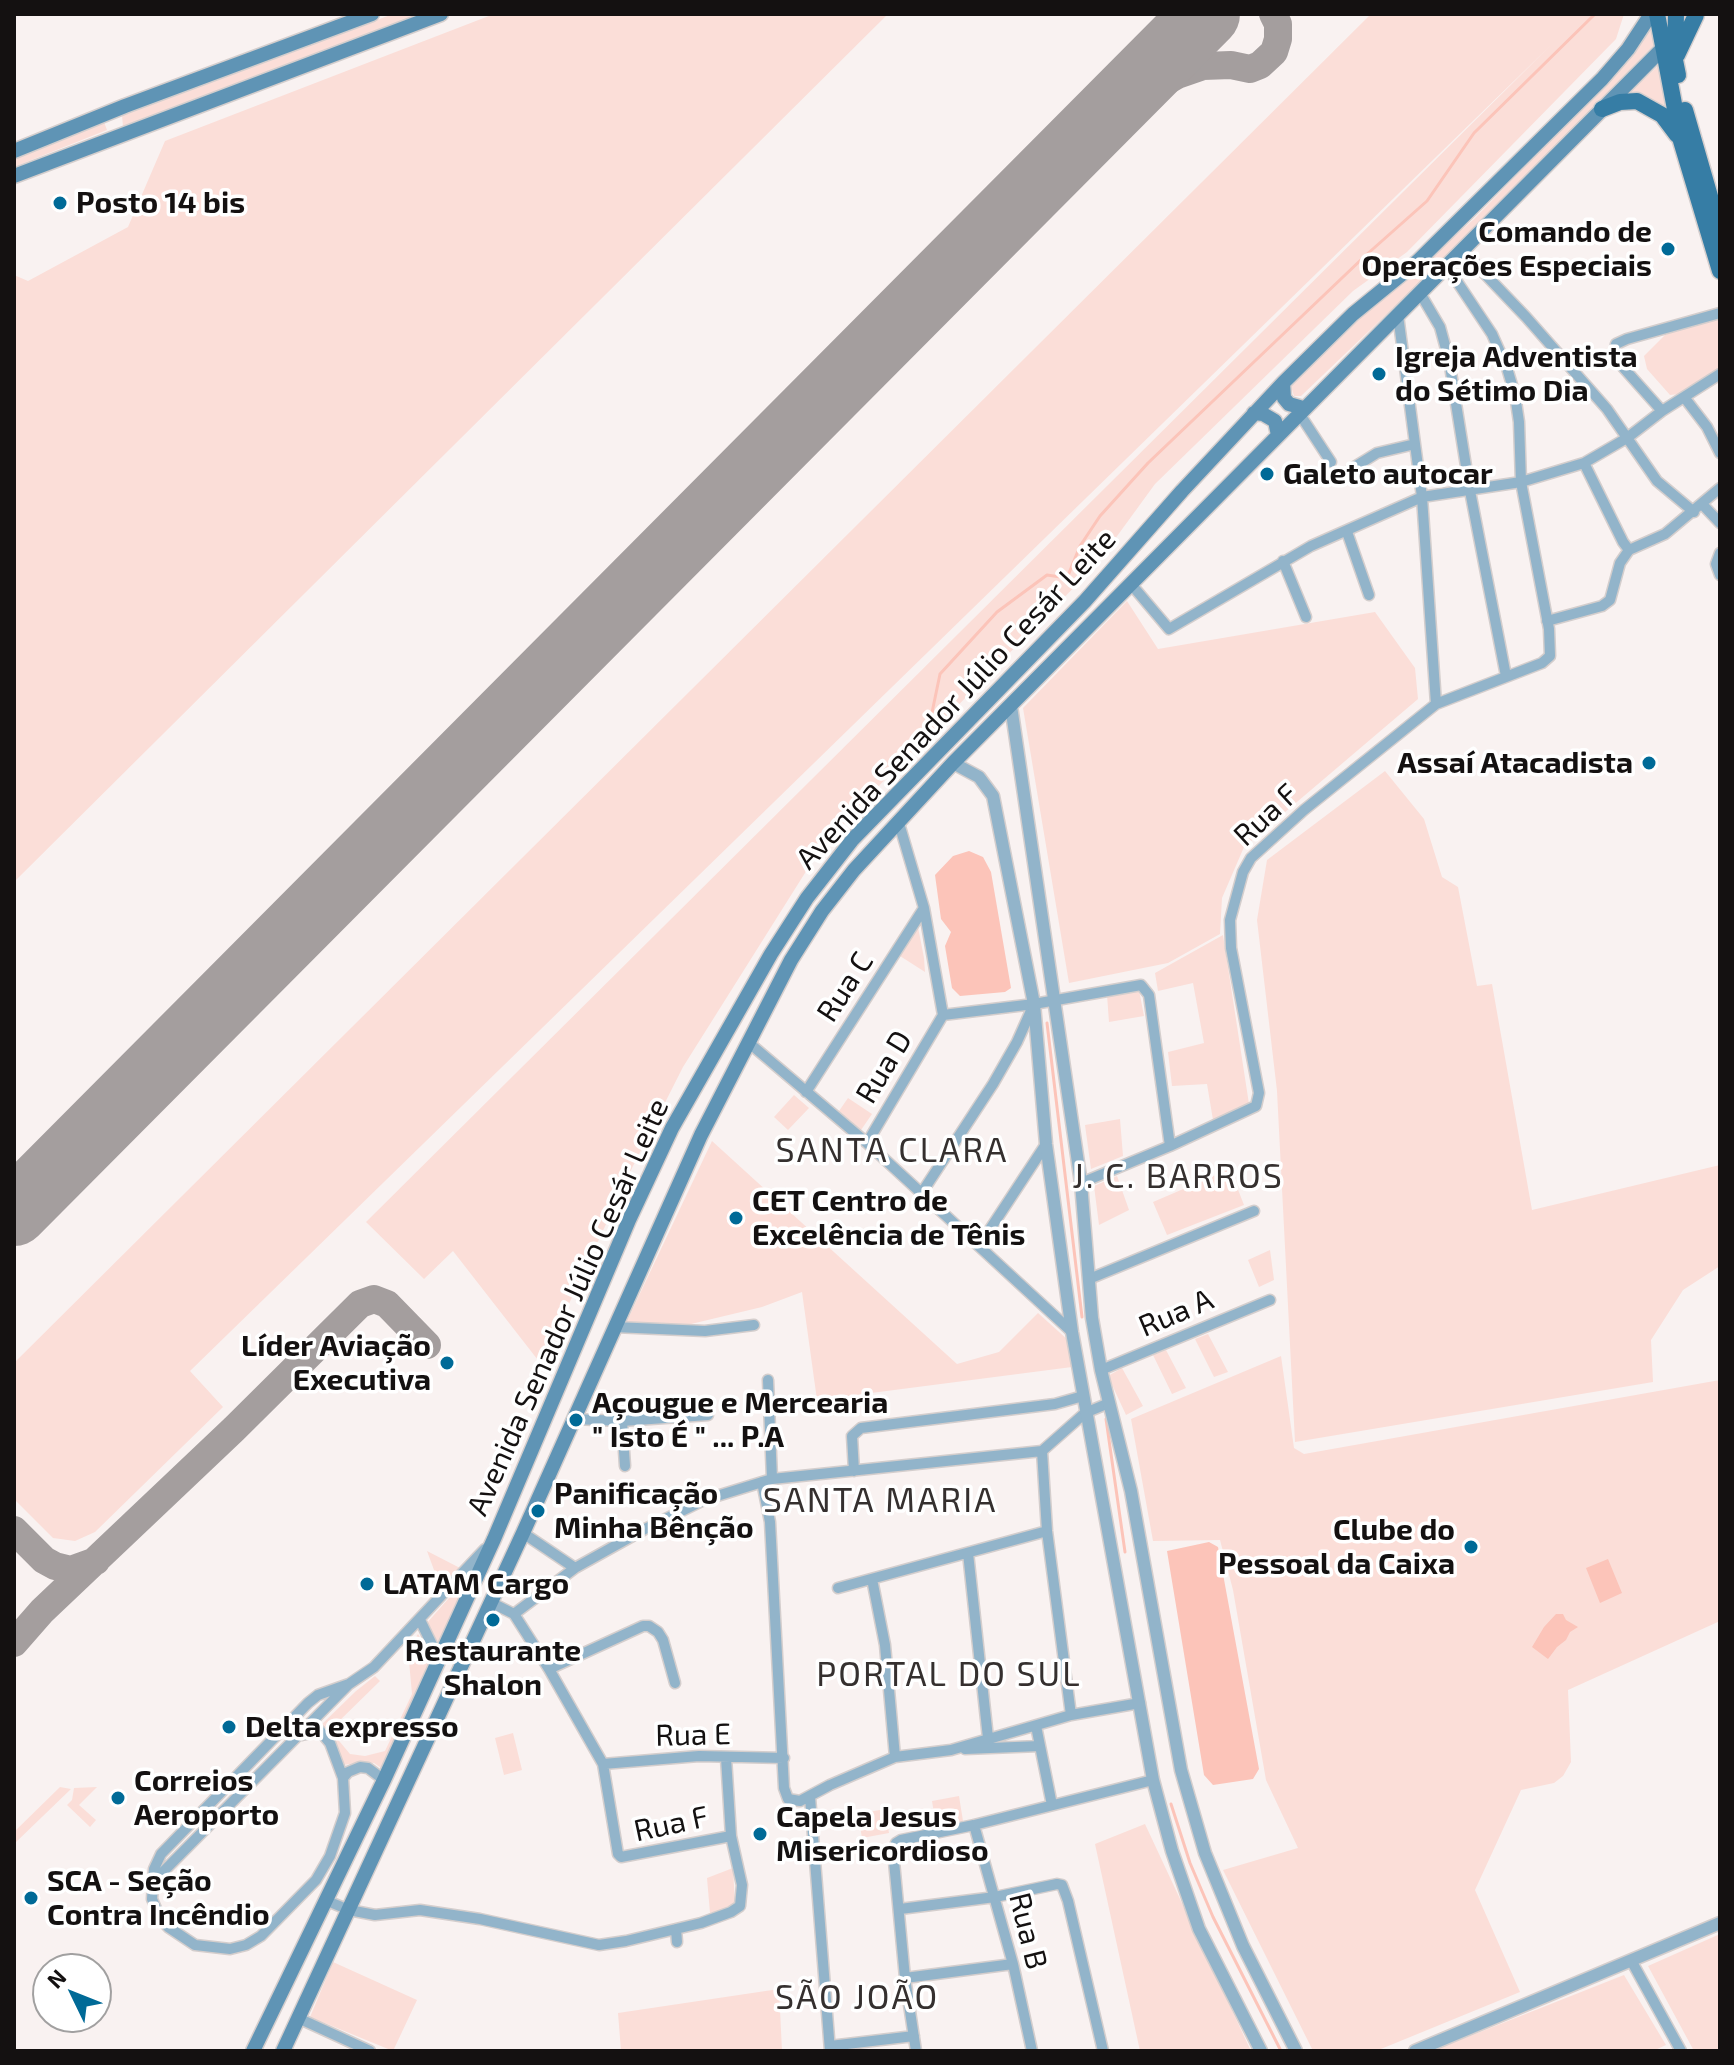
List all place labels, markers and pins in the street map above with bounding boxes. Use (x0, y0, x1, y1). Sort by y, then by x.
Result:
place label: Posto 14 bis (76, 185, 245, 221)
marker: Posto 14 bis (51, 194, 69, 212)
place label: Comando de Operações Especiais (1361, 214, 1652, 284)
marker: Comando de Operações Especiais (1659, 240, 1677, 258)
place label: Igreja Adventista do Sétimo Dia (1395, 339, 1638, 410)
marker: Igreja Adventista do Sétimo Dia (1370, 365, 1388, 383)
place label: Galeto autocar (1283, 456, 1493, 492)
marker: Galeto autocar (1258, 465, 1276, 483)
place label: Assaí Atacadista (1397, 745, 1633, 781)
marker: Assaí Atacadista (1640, 754, 1658, 772)
place label: CET Centro de Excelência de Tênis (752, 1183, 1025, 1254)
marker: CET Centro de Excelência de Tênis (727, 1209, 745, 1227)
place label: Líder Aviação Executiva (241, 1328, 431, 1398)
marker: Líder Aviação Executiva (438, 1354, 456, 1372)
place label: Açougue e Mercearia " Isto É " ... P.A (592, 1385, 888, 1456)
marker: Açougue e Mercearia " Isto É " ... P.A (567, 1411, 585, 1429)
place label: Panificação Minha Bênção (554, 1476, 754, 1546)
marker: Panificação Minha Bênção (529, 1502, 547, 1520)
place label: Clube do Pessoal da Caixa (1218, 1512, 1455, 1582)
marker: Clube do Pessoal da Caixa (1462, 1538, 1480, 1556)
place label: LATAM Cargo (383, 1566, 569, 1602)
marker: LATAM Cargo (358, 1575, 376, 1593)
marker: Restaurante Shalon (484, 1611, 502, 1629)
place label: Restaurante Shalon (405, 1633, 581, 1704)
place label: Delta expresso (245, 1709, 459, 1745)
marker: Delta expresso (220, 1718, 238, 1736)
place label: Correios Aeroporto (134, 1763, 279, 1834)
marker: Correios Aeroporto (109, 1789, 127, 1807)
place label: Capela Jesus Misericordioso (776, 1799, 989, 1870)
marker: Capela Jesus Misericordioso (751, 1825, 769, 1843)
place label: SCA - Seção Contra Incêndio (47, 1863, 270, 1934)
marker: SCA - Seção Contra Incêndio (22, 1889, 40, 1907)

